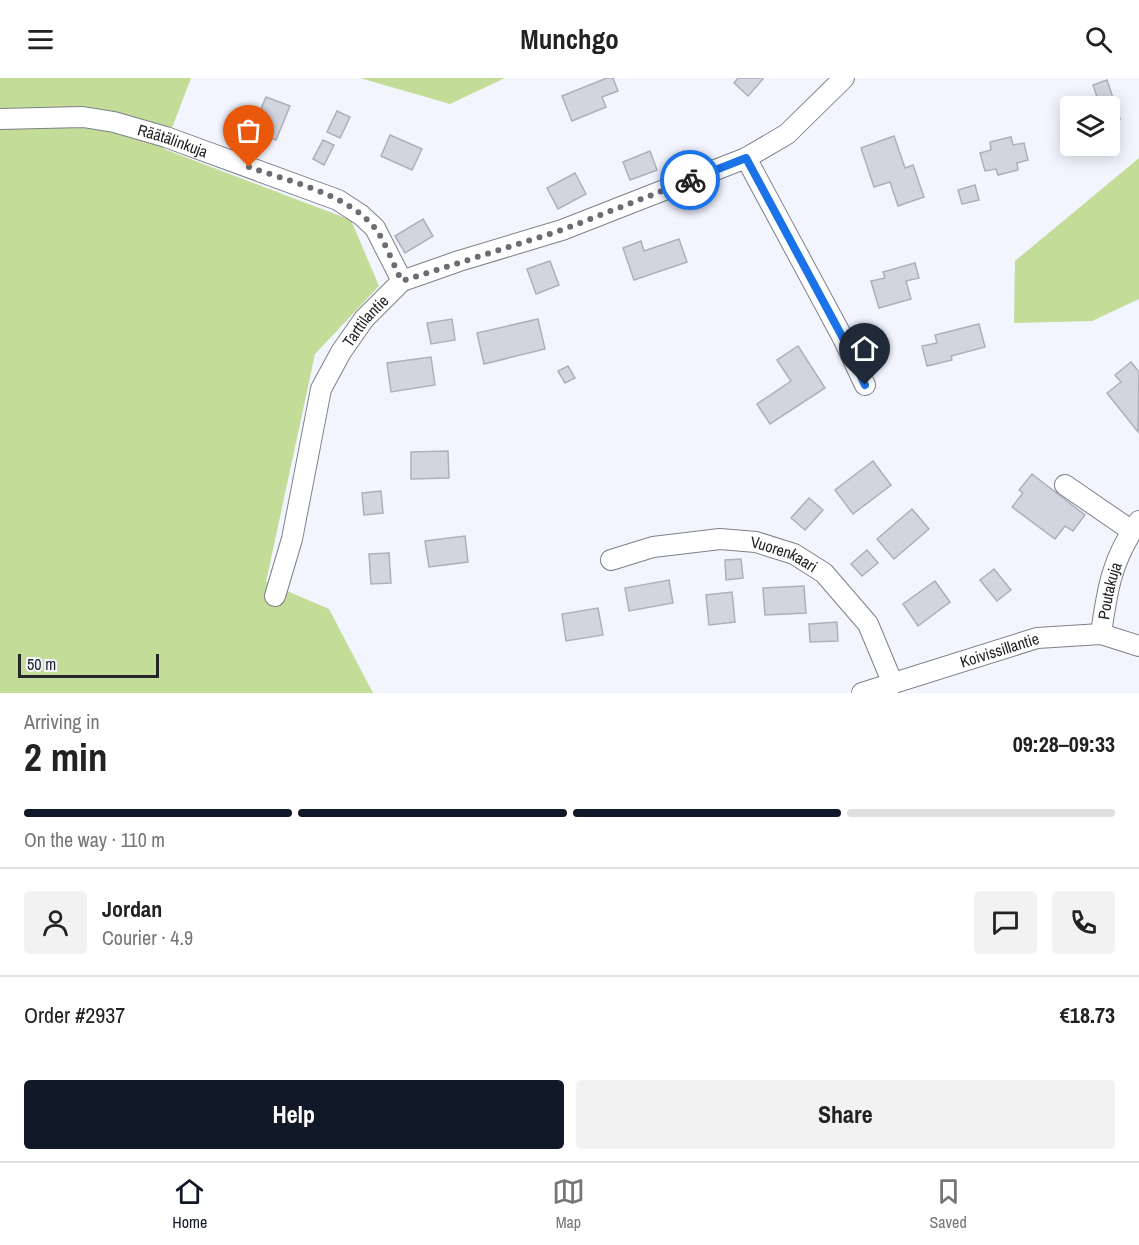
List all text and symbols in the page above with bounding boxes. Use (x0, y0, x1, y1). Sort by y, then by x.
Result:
text: Munchgo (520, 21, 619, 57)
icon: menu (24, 23, 57, 56)
icon: search (1082, 23, 1115, 56)
map controls (1060, 96, 1120, 156)
button: layers (1060, 96, 1120, 156)
pin (223, 105, 274, 167)
icon: bag (232, 114, 265, 147)
street label: Räätälinkuja (135, 118, 212, 163)
courier (660, 150, 720, 210)
icon: bike (674, 164, 707, 197)
street label: Tarttilantie (337, 290, 393, 351)
pin (839, 323, 890, 385)
icon: home (848, 332, 881, 365)
street label: Vuorenkaari (750, 531, 822, 577)
street label: Poutakuja (1092, 558, 1127, 621)
street label: Koivissillantie (957, 627, 1042, 673)
scale bar (18, 651, 159, 678)
text: 50 m (27, 653, 56, 675)
text: Arriving in (24, 708, 100, 735)
text: 09:28–09:33 (1013, 729, 1115, 759)
text: 2 min (24, 731, 108, 783)
text: On the way · 110 m (24, 826, 165, 853)
button: person (24, 891, 87, 954)
button: chat (974, 891, 1037, 954)
button: phone (1052, 891, 1115, 954)
text: Jordan (102, 894, 162, 924)
text: Courier · 4.9 (102, 924, 193, 951)
text: Order #2937 (24, 1000, 125, 1030)
text: €18.73 (1060, 1000, 1115, 1030)
button: Help (24, 1080, 564, 1149)
button: Share (576, 1080, 1115, 1149)
tab: Home (172, 1175, 207, 1233)
tab: Map (552, 1175, 585, 1233)
tab: Saved (929, 1175, 967, 1233)

